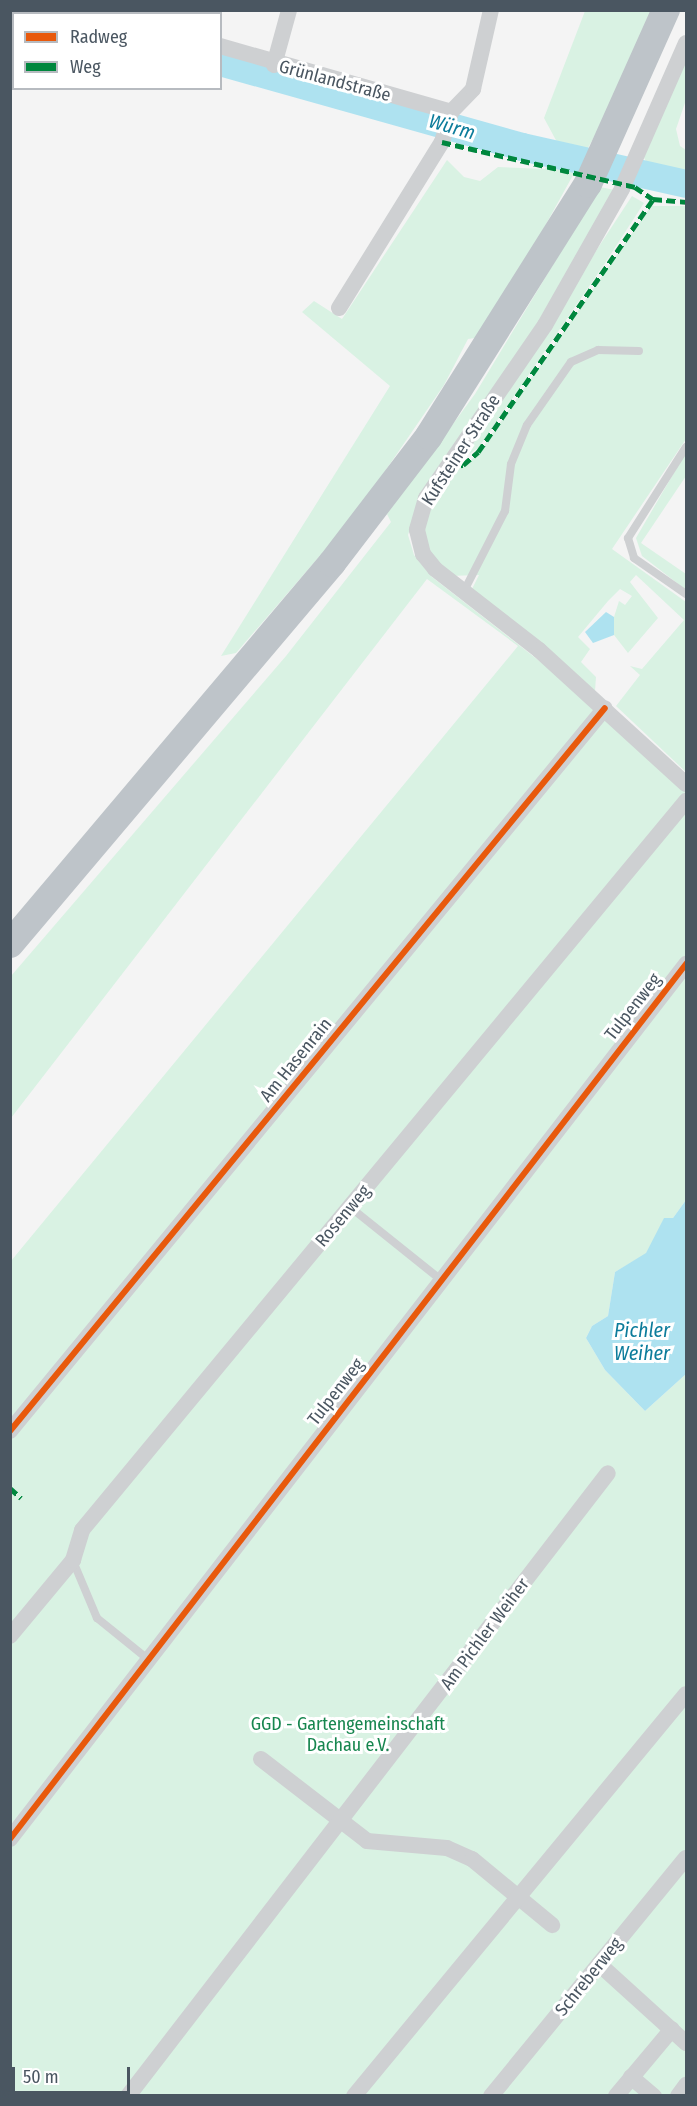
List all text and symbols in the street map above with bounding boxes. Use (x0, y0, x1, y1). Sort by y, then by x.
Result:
legend (12, 12, 222, 90)
text: Radweg (70, 26, 127, 48)
text: Weg (70, 56, 101, 78)
street label: Grünlandstraße (277, 56, 393, 106)
water label: Würm (426, 109, 478, 145)
street label: Kufsteiner Straße (417, 391, 505, 509)
street label: Tulpenweg (600, 969, 666, 1045)
street label: Am Hasenrain (256, 1014, 336, 1106)
street label: Rosenweg (311, 1181, 375, 1251)
water label: Pichler Weiher (614, 1319, 670, 1366)
street label: Tulpenweg (303, 1354, 369, 1430)
street label: Am Pichler Weiher (436, 1574, 534, 1694)
park label: GGD - Gartengemeinschaft Dachau e.V. (251, 1714, 445, 1756)
street label: Schreberweg (551, 1933, 627, 2021)
scale bar (15, 2055, 134, 2093)
text: 50 m (23, 2066, 59, 2088)

